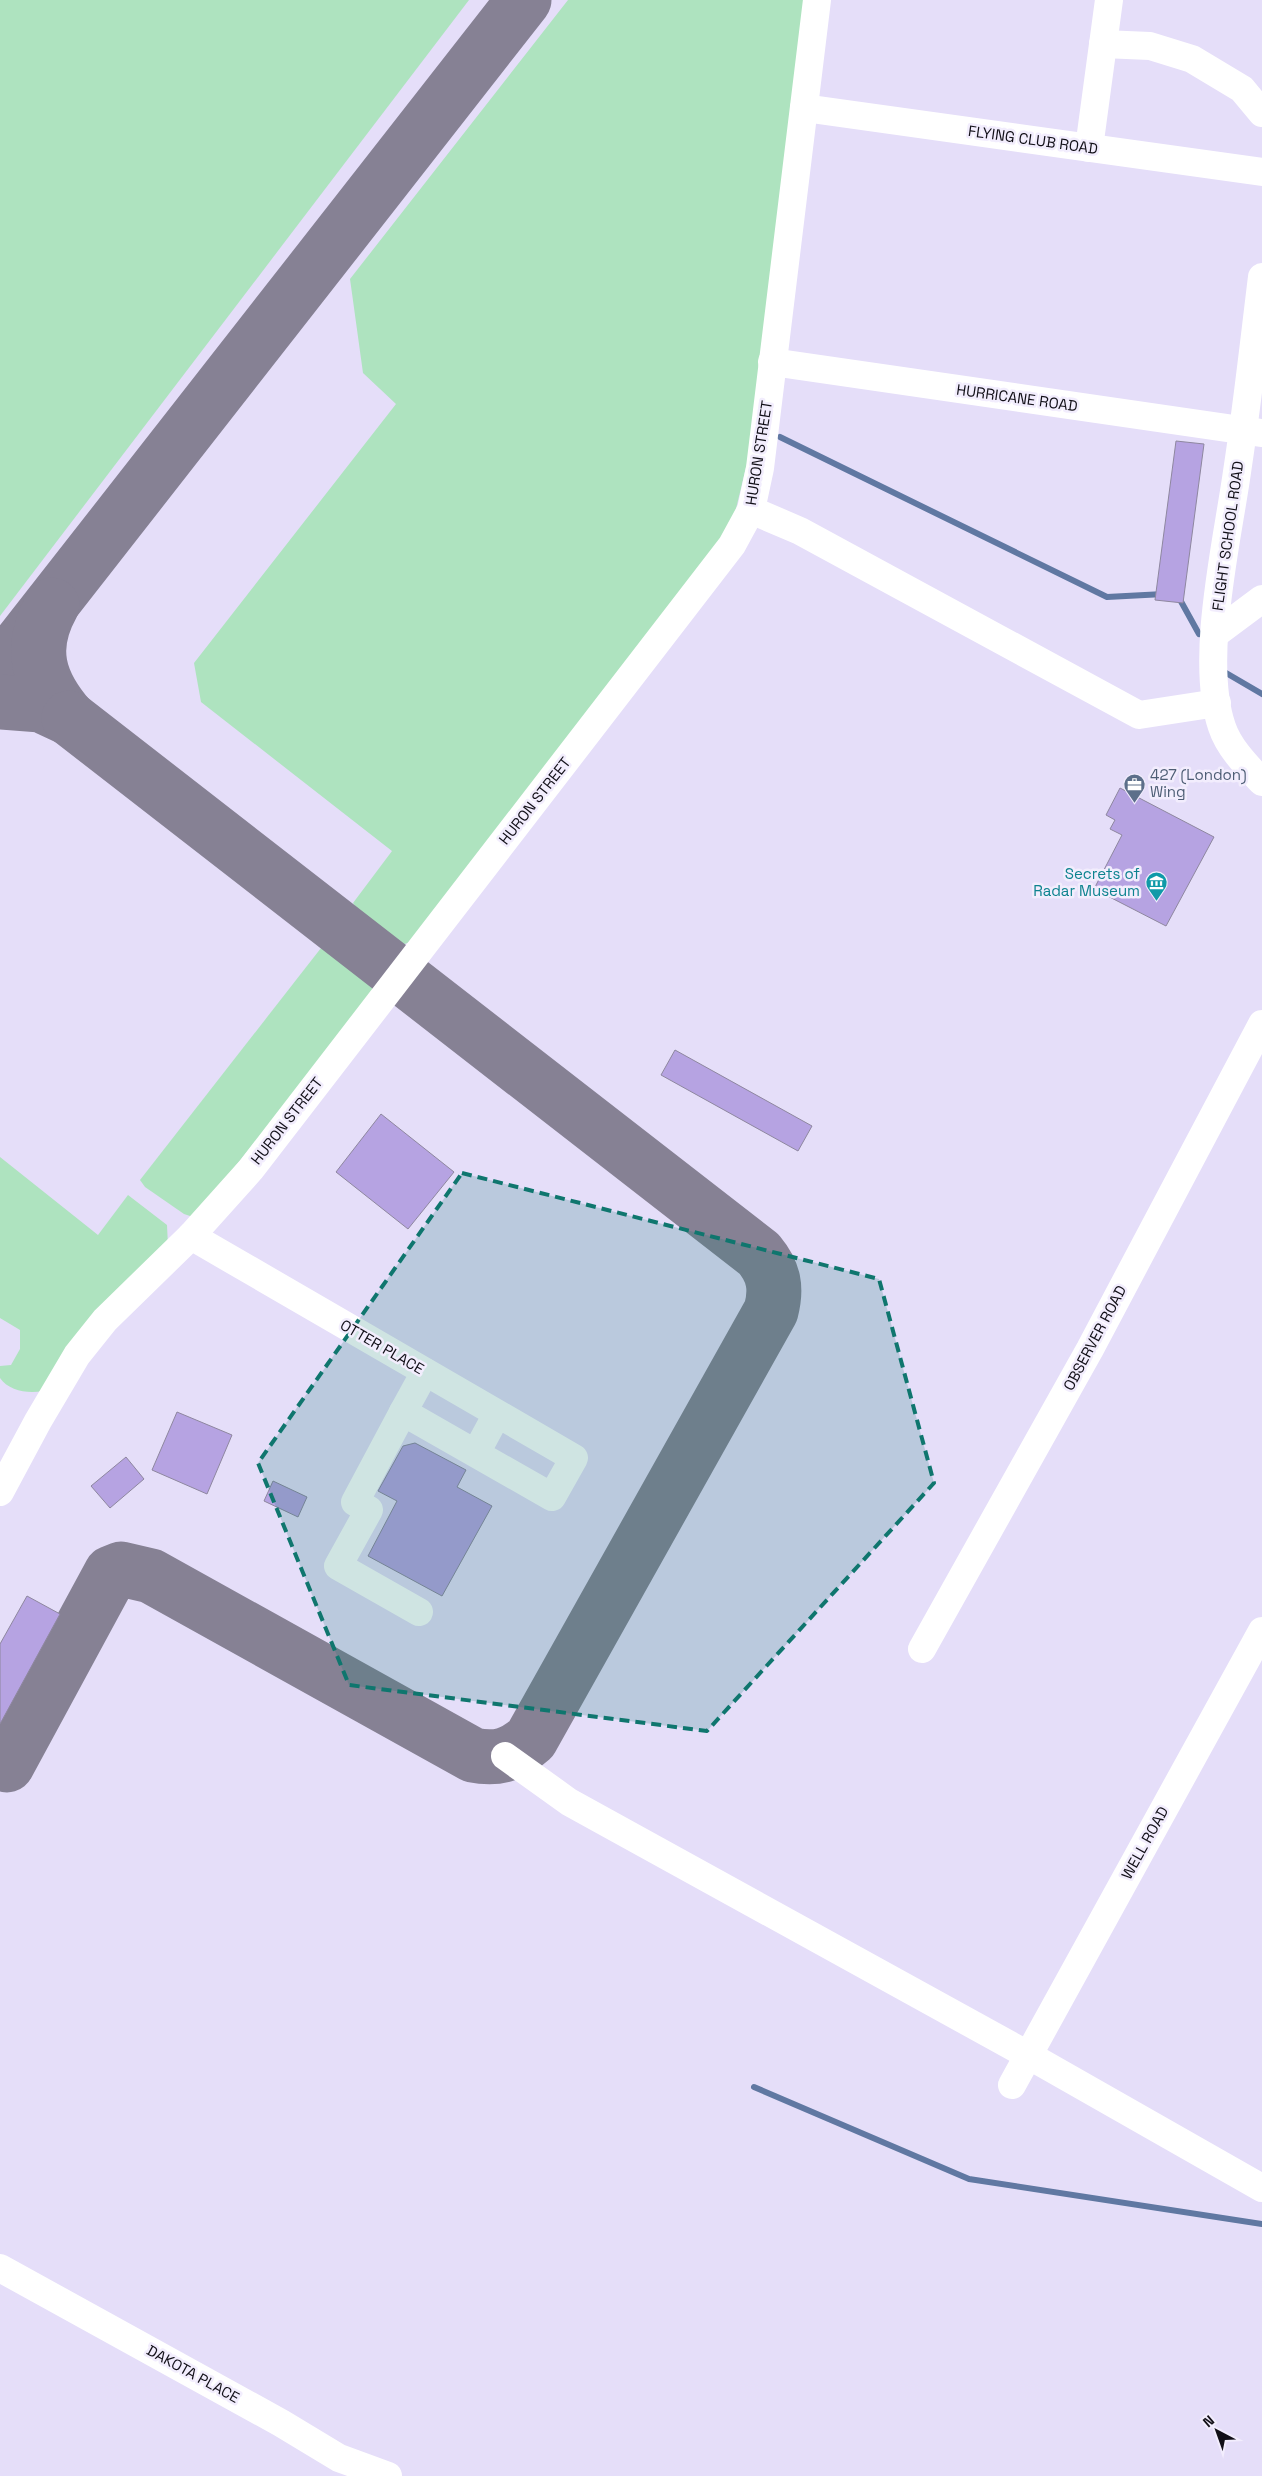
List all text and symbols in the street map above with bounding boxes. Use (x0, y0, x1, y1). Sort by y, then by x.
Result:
street label: FLYING CLUB ROAD (967, 121, 1099, 158)
street label: HURRICANE ROAD (955, 380, 1079, 415)
street label: HURON STREET (741, 399, 776, 507)
street label: FLIGHT SCHOOL ROAD (1208, 460, 1247, 612)
street label: HURON STREET (495, 753, 575, 848)
place label: 427 (London) Wing (1150, 765, 1247, 801)
office icon: 427 (London) Wing (1122, 772, 1146, 803)
place label: Secrets of Radar Museum (1033, 864, 1140, 900)
museum icon: Secrets of Radar Museum (1144, 871, 1168, 902)
street label: HURON STREET (247, 1073, 327, 1168)
street label: OBSERVER ROAD (1059, 1282, 1130, 1394)
street label: OTTER PLACE (337, 1315, 428, 1378)
street label: WELL ROAD (1117, 1803, 1172, 1882)
street label: DAKOTA PLACE (144, 2340, 243, 2407)
north arrow (1192, 2406, 1242, 2456)
text: N (1199, 2411, 1218, 2431)

